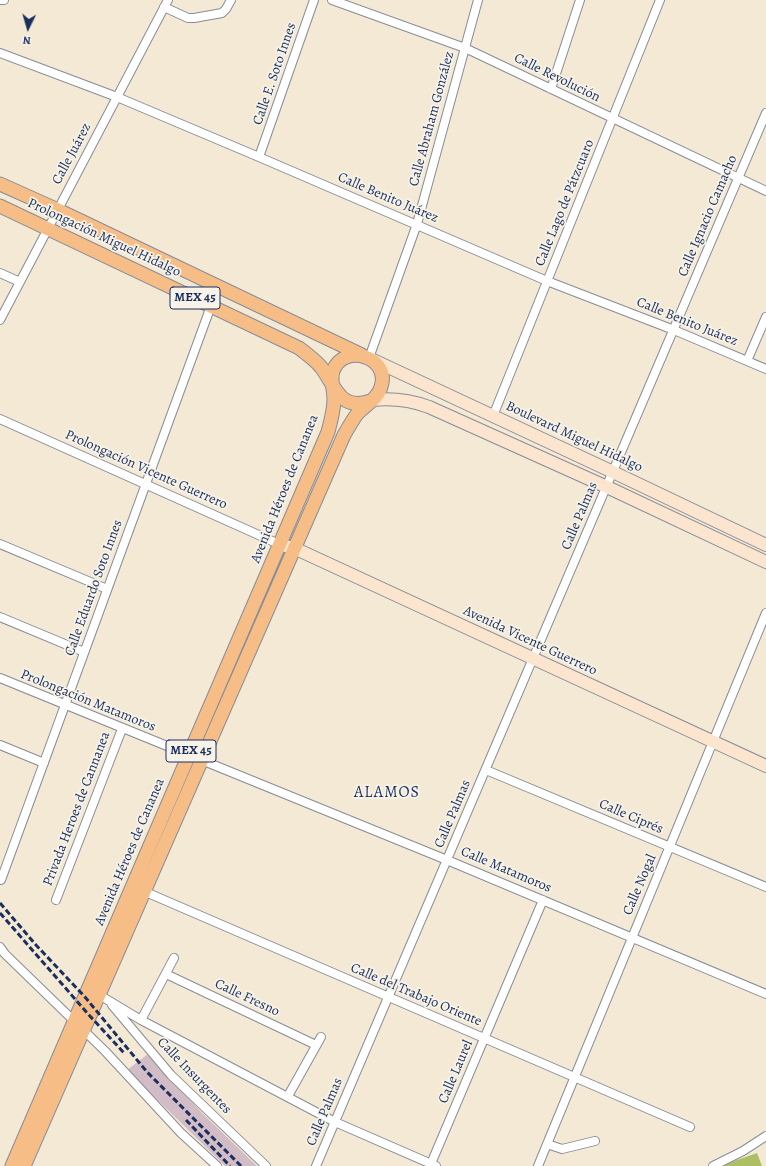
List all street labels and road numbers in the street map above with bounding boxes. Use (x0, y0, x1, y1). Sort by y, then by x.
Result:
street label: Calle E. Soto Innes (250, 21, 300, 127)
street label: Calle Abraham González (406, 50, 458, 188)
street label: Calle Revolución (511, 50, 603, 106)
street label: Calle Juárez (49, 120, 95, 188)
street label: Calle Lago de Pátzcuaro (532, 137, 598, 269)
street label: Calle Ignacio Camacho (675, 153, 741, 279)
street label: Calle Benito Juárez (335, 169, 441, 227)
street label: Prolongación Miguel Hidalgo (25, 195, 183, 281)
road number: MEX 45 (170, 287, 220, 309)
street label: Calle Benito Juárez (634, 294, 740, 350)
street label: Boulevard Miguel Hidalgo (503, 398, 645, 476)
street label: Avenida Héroes de Cananea (248, 412, 322, 566)
street label: Prolongación Vicente Guerrero (62, 427, 230, 513)
street label: Calle Palmas (558, 479, 602, 553)
street label: Calle Eduardo Soto Innes (62, 518, 126, 658)
street label: Avenida Vicente Guerrero (460, 603, 600, 679)
street label: Prolongación Matamoros (18, 666, 158, 736)
street label: Privada Heroes de Cannanea (40, 730, 114, 888)
road number: MEX 45 (166, 740, 216, 762)
street label: Avenida Héroes de Cananea (91, 776, 169, 928)
street label: Calle Palmas (431, 777, 475, 851)
street label: Calle Ciprés (596, 796, 666, 838)
street label: Calle Matamoros (458, 843, 554, 897)
street label: Calle Nogal (620, 852, 660, 918)
street label: Calle del Trabajo Oriente (348, 960, 484, 1030)
street label: Calle Fresno (212, 976, 282, 1020)
street label: Calle Insurgentes (153, 1034, 235, 1118)
street label: Calle Laurel (435, 1038, 477, 1106)
street label: Calle Palmas (303, 1075, 347, 1149)

